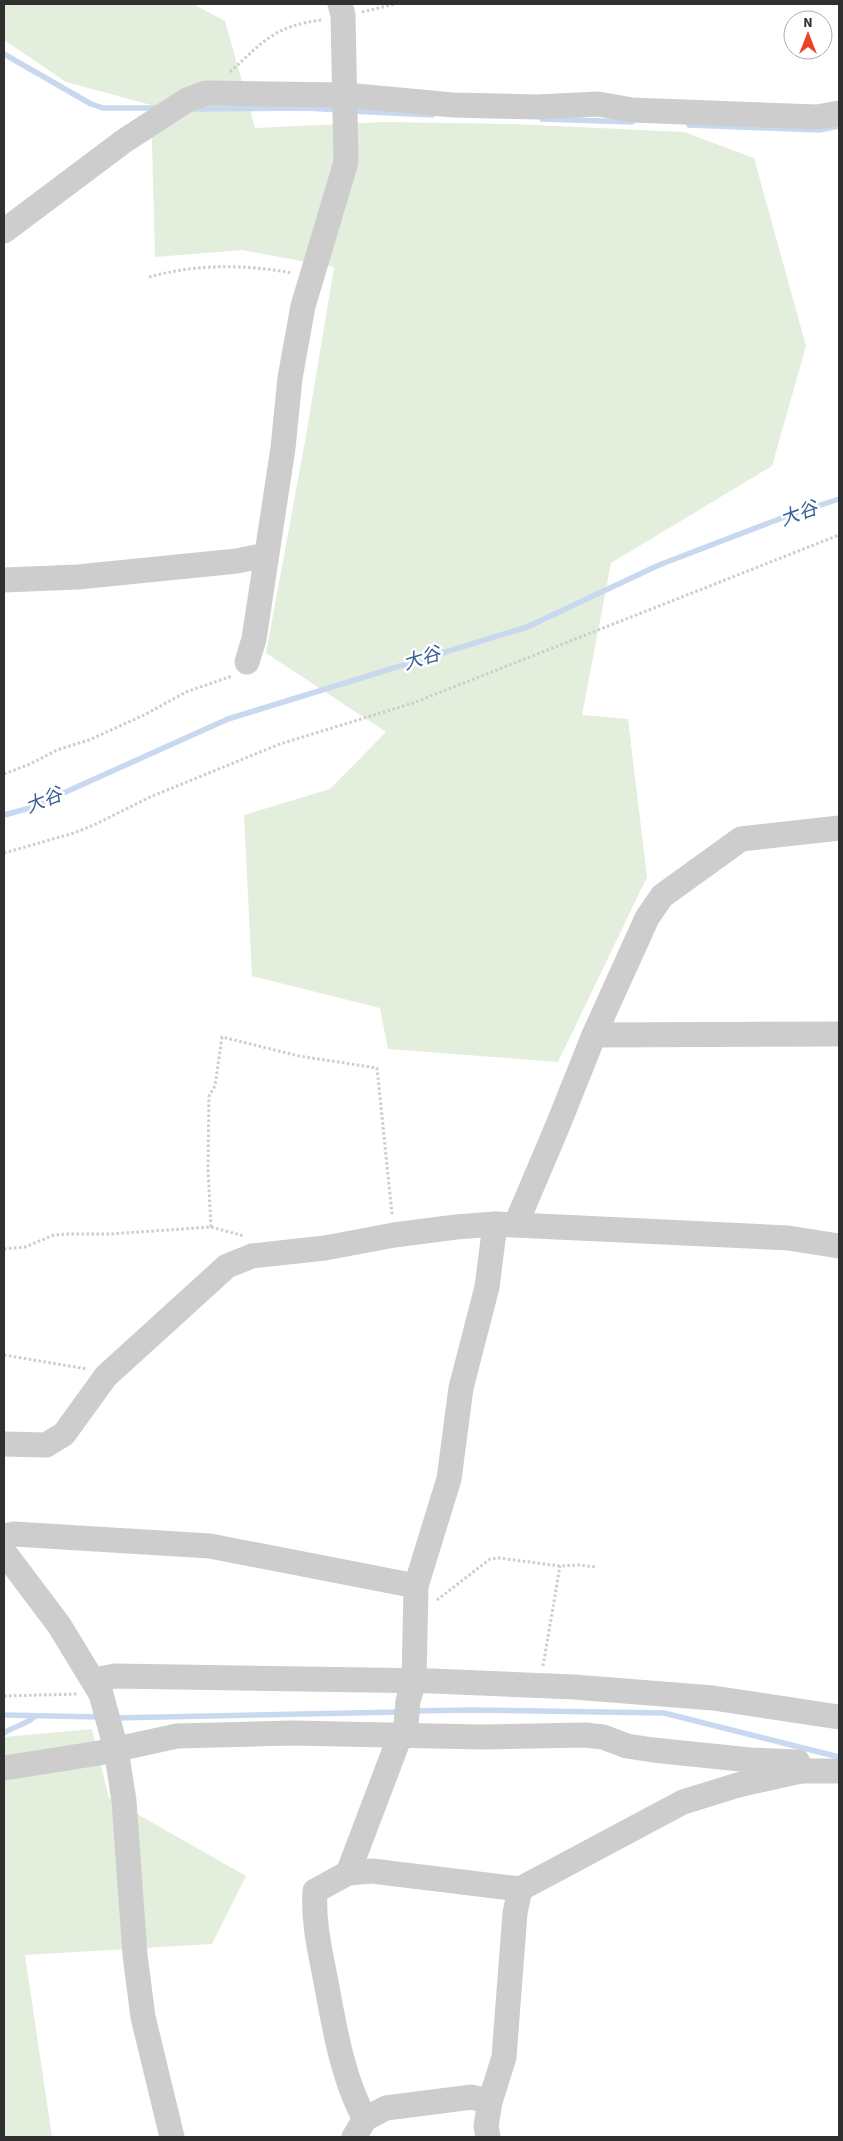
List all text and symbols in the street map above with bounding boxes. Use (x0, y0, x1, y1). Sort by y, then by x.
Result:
north arrow (783, 10, 833, 60)
text: N (803, 13, 813, 33)
water label: 大谷 (777, 494, 823, 533)
water label: 大谷 (400, 640, 446, 677)
water label: 大谷 (21, 781, 69, 821)

